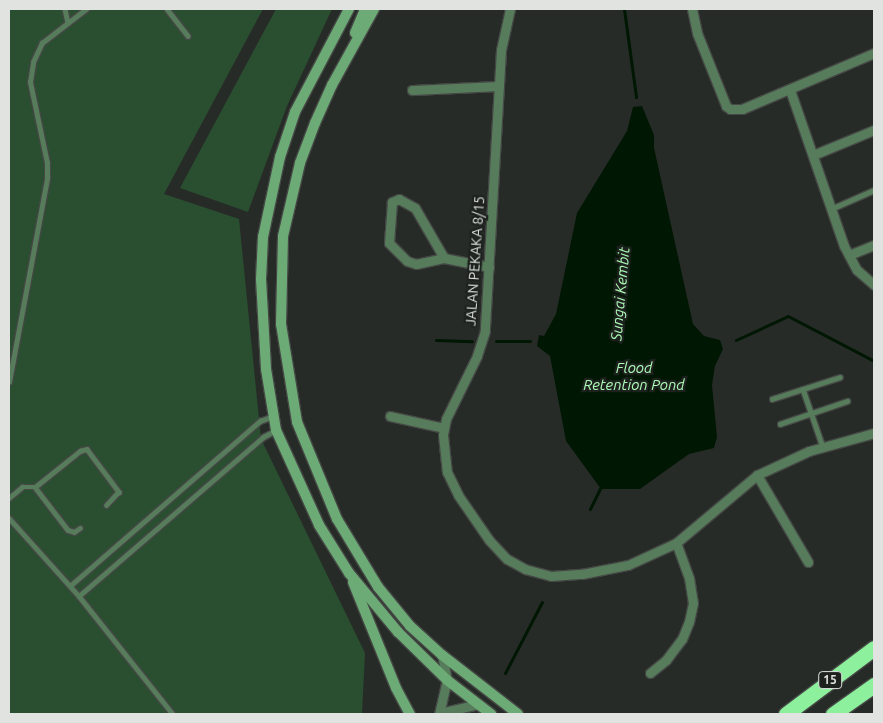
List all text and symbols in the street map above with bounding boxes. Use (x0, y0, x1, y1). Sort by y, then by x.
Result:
street label: JALAN PEKAKA 8/15 (462, 195, 488, 327)
water label: Sungai Kembit (607, 246, 633, 342)
water label: Flood Retention Pond (583, 358, 685, 393)
road number: 15 (818, 670, 842, 690)

